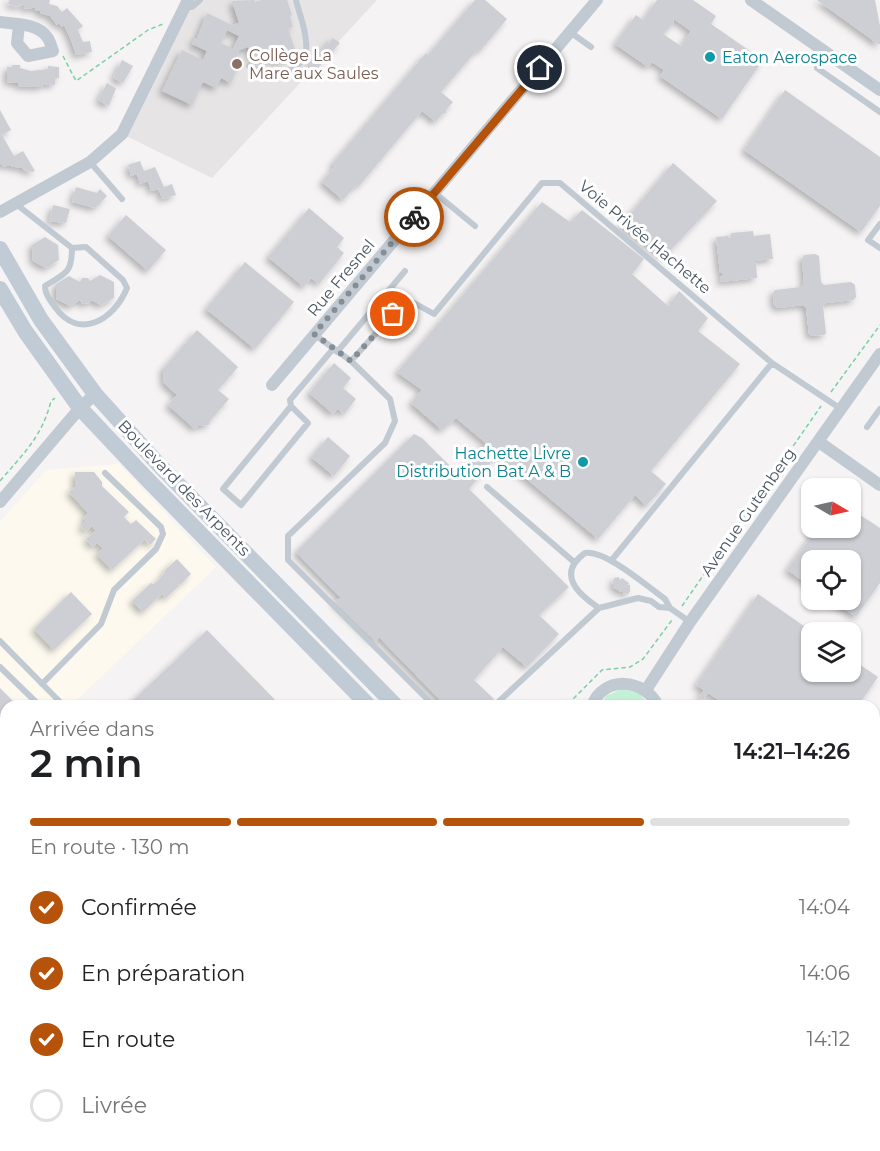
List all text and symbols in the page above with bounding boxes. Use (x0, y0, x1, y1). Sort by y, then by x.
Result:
pin (514, 42, 565, 93)
place label: Collège La Mare aux Saules (249, 46, 379, 83)
place label: Eaton Aerospace (722, 48, 857, 67)
marker: Eaton Aerospace (703, 50, 717, 64)
icon: home (523, 51, 556, 84)
marker: Collège La Mare aux Saules (230, 57, 244, 71)
street label: Voie Privée Hachette (575, 176, 715, 298)
courier (384, 187, 444, 247)
icon: bike (398, 201, 431, 234)
street label: Rue Fresnel (303, 236, 379, 320)
pin (367, 288, 418, 339)
icon: bag (376, 297, 409, 330)
street label: Boulevard des Arpents (114, 416, 254, 560)
place label: Hachette Livre Distribution Bat A & B (396, 444, 571, 481)
street label: Avenue Gutenberg (697, 444, 799, 580)
marker: Hachette Livre Distribution Bat A & B (576, 455, 590, 469)
north arrow (801, 478, 861, 538)
map controls (801, 478, 861, 682)
button: locate (801, 550, 861, 610)
button: layers (801, 622, 861, 682)
text: Arrivée dans (30, 717, 154, 741)
text: 14:21–14:26 (734, 738, 850, 765)
text: 2 min (30, 739, 143, 787)
text: En route · 130 m (30, 835, 189, 859)
icon: check (30, 891, 63, 924)
text: Confirmée (81, 894, 197, 921)
text: 14:04 (799, 895, 850, 919)
icon: check (30, 957, 63, 990)
text: En préparation (81, 960, 245, 987)
text: 14:06 (800, 961, 850, 985)
icon: check (30, 1023, 63, 1056)
text: En route (81, 1026, 175, 1053)
text: 14:12 (807, 1027, 850, 1051)
text: Livrée (81, 1092, 147, 1119)

